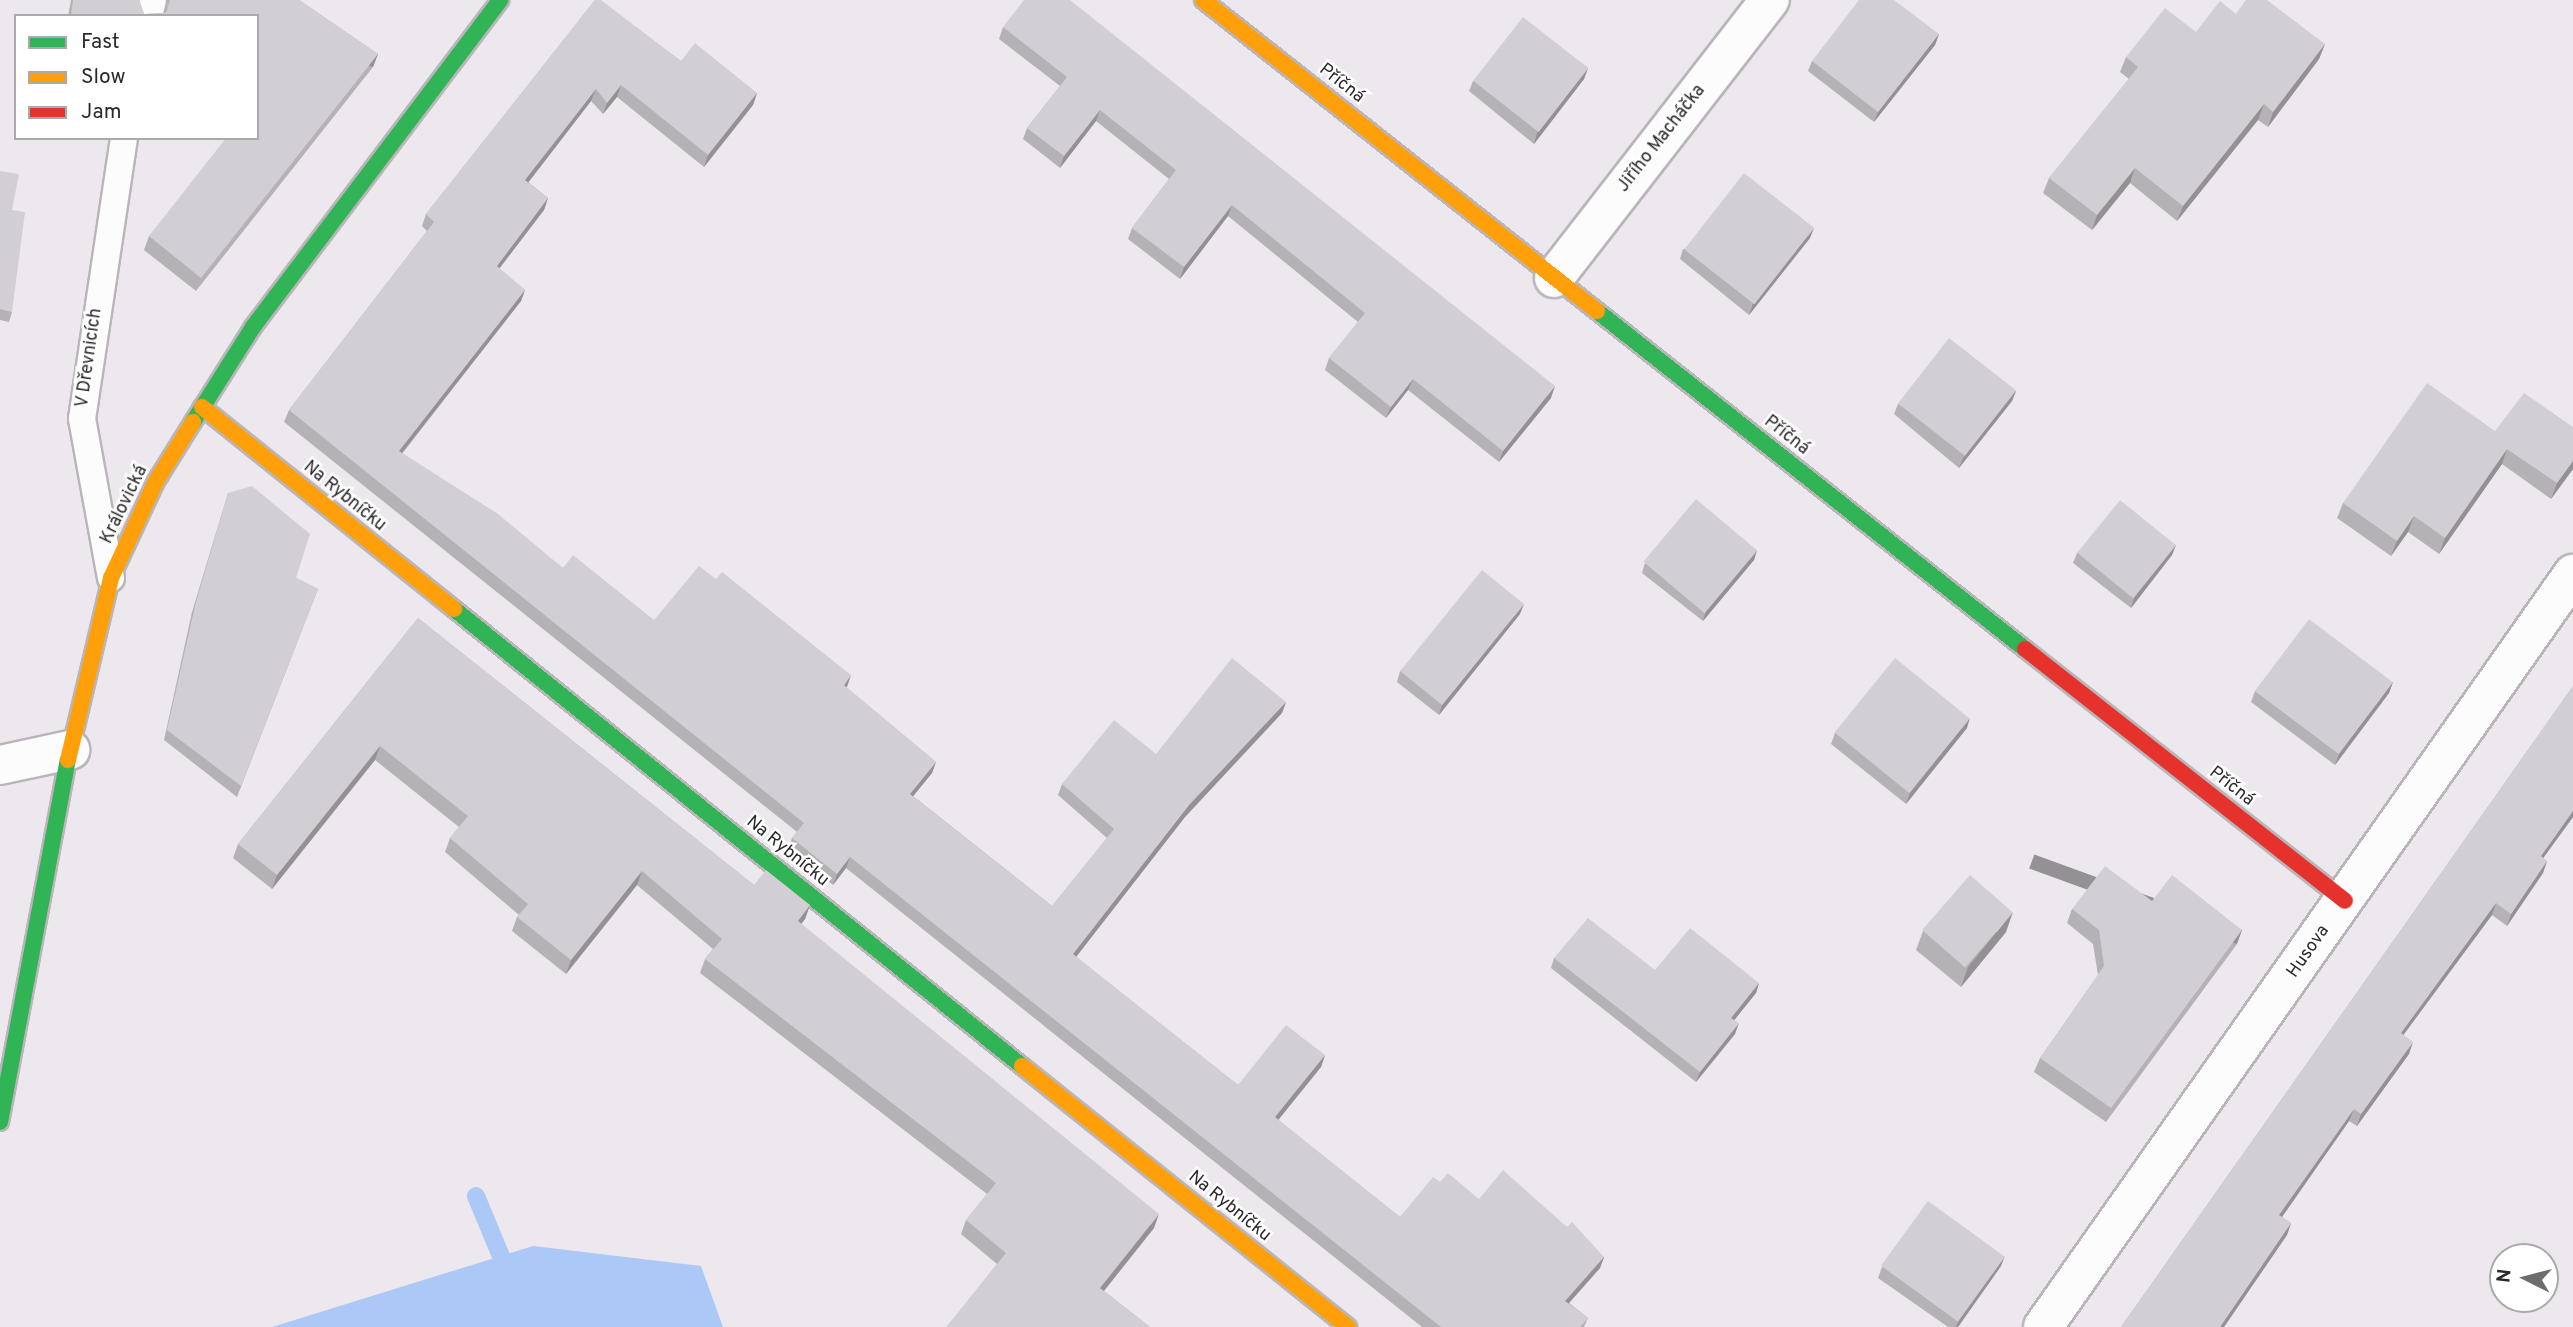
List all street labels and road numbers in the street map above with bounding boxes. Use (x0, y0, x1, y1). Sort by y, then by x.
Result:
street label: Příčná (1314, 60, 1368, 108)
street label: Jiřího Macháčka (1613, 81, 1711, 197)
street label: V Dřevnicích (72, 307, 108, 409)
street label: Příčná (1759, 412, 1813, 460)
street label: Na Rybníčku (298, 457, 390, 537)
street label: Královická (97, 462, 153, 548)
street label: Příčná (2204, 763, 2258, 811)
street label: Na Rybníčku (741, 812, 833, 892)
street label: Husova (2283, 922, 2335, 982)
street label: Na Rybníčku (1183, 1167, 1275, 1247)

